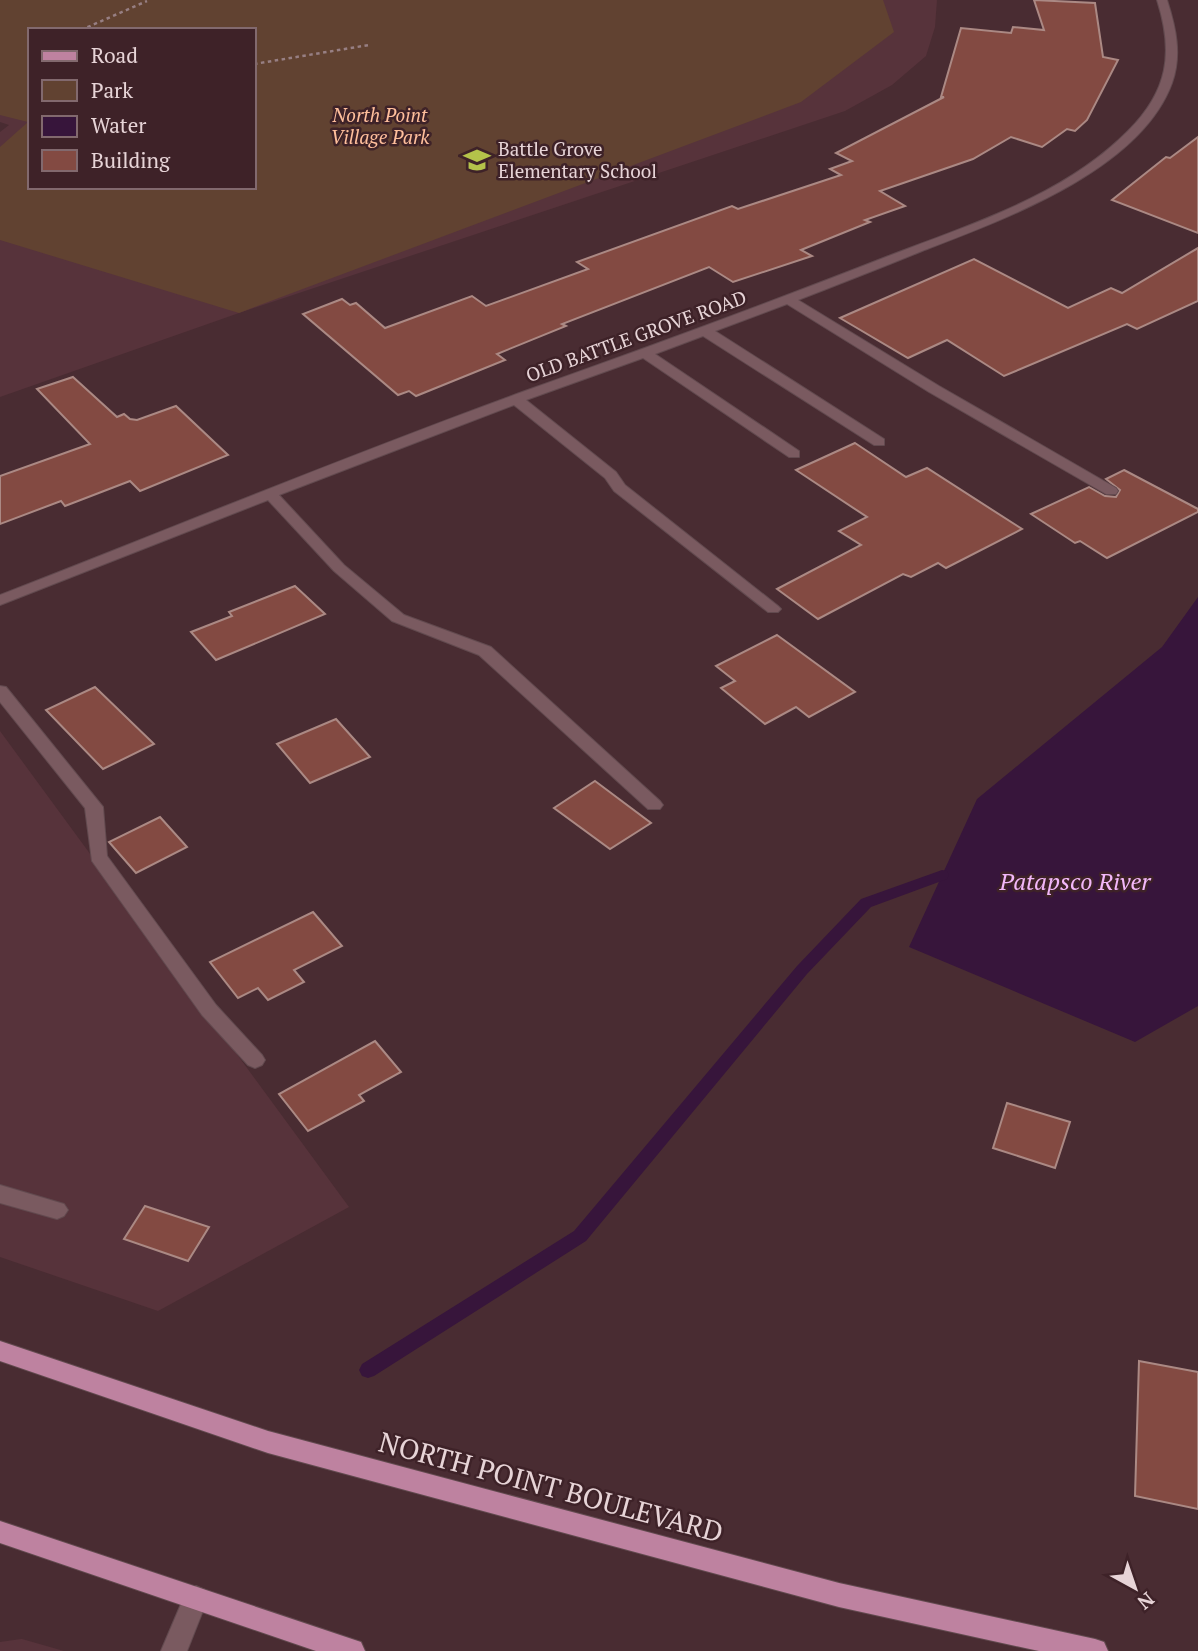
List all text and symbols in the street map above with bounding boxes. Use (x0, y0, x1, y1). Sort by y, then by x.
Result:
legend (28, 28, 256, 189)
text: Road (91, 41, 138, 69)
text: Park (91, 76, 133, 104)
park label: North Point Village Park (331, 102, 430, 149)
text: Water (91, 111, 146, 139)
place label: Battle Grove Elementary School (498, 136, 657, 183)
school or university icon: Battle Grove Elementary School (462, 145, 492, 175)
text: Building (91, 146, 171, 174)
street label: OLD BATTLE GROVE ROAD (522, 284, 749, 387)
water label: Patapsco River (998, 865, 1152, 897)
street label: NORTH POINT BOULEVARD (375, 1423, 727, 1550)
north arrow (1100, 1553, 1170, 1623)
text: N (1132, 1587, 1160, 1616)

